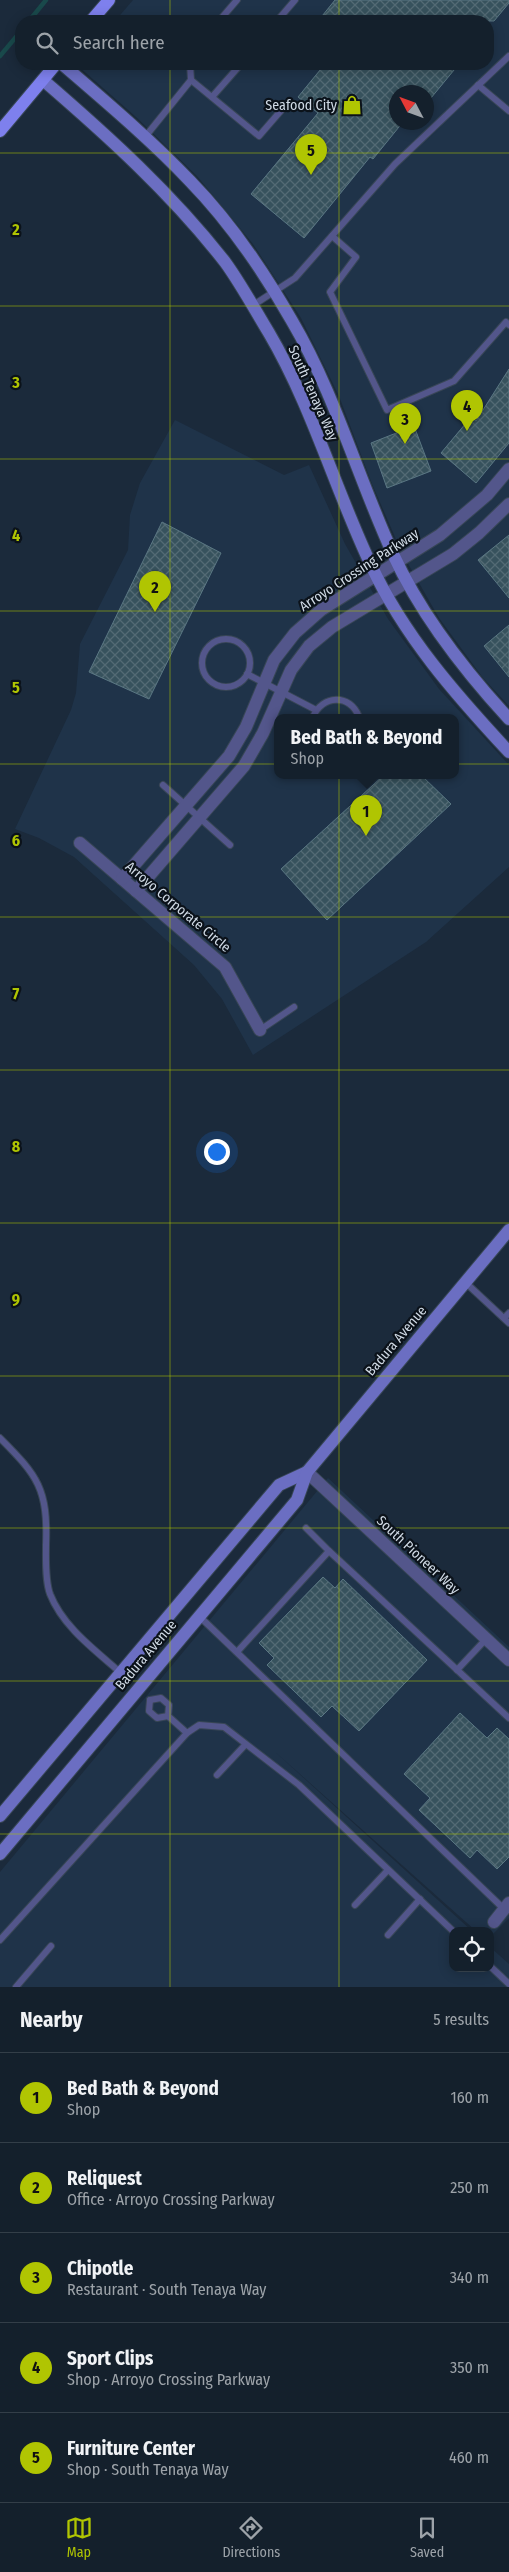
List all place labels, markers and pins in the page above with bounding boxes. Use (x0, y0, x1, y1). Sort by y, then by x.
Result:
shop icon: Seafood City (341, 94, 363, 116)
place label: Seafood City (265, 97, 338, 114)
pin: 5 (295, 134, 327, 175)
pin: 4 (451, 390, 483, 431)
pin: 3 (389, 403, 421, 444)
pin: 2 (139, 571, 171, 612)
pin: 1 (350, 795, 382, 836)

